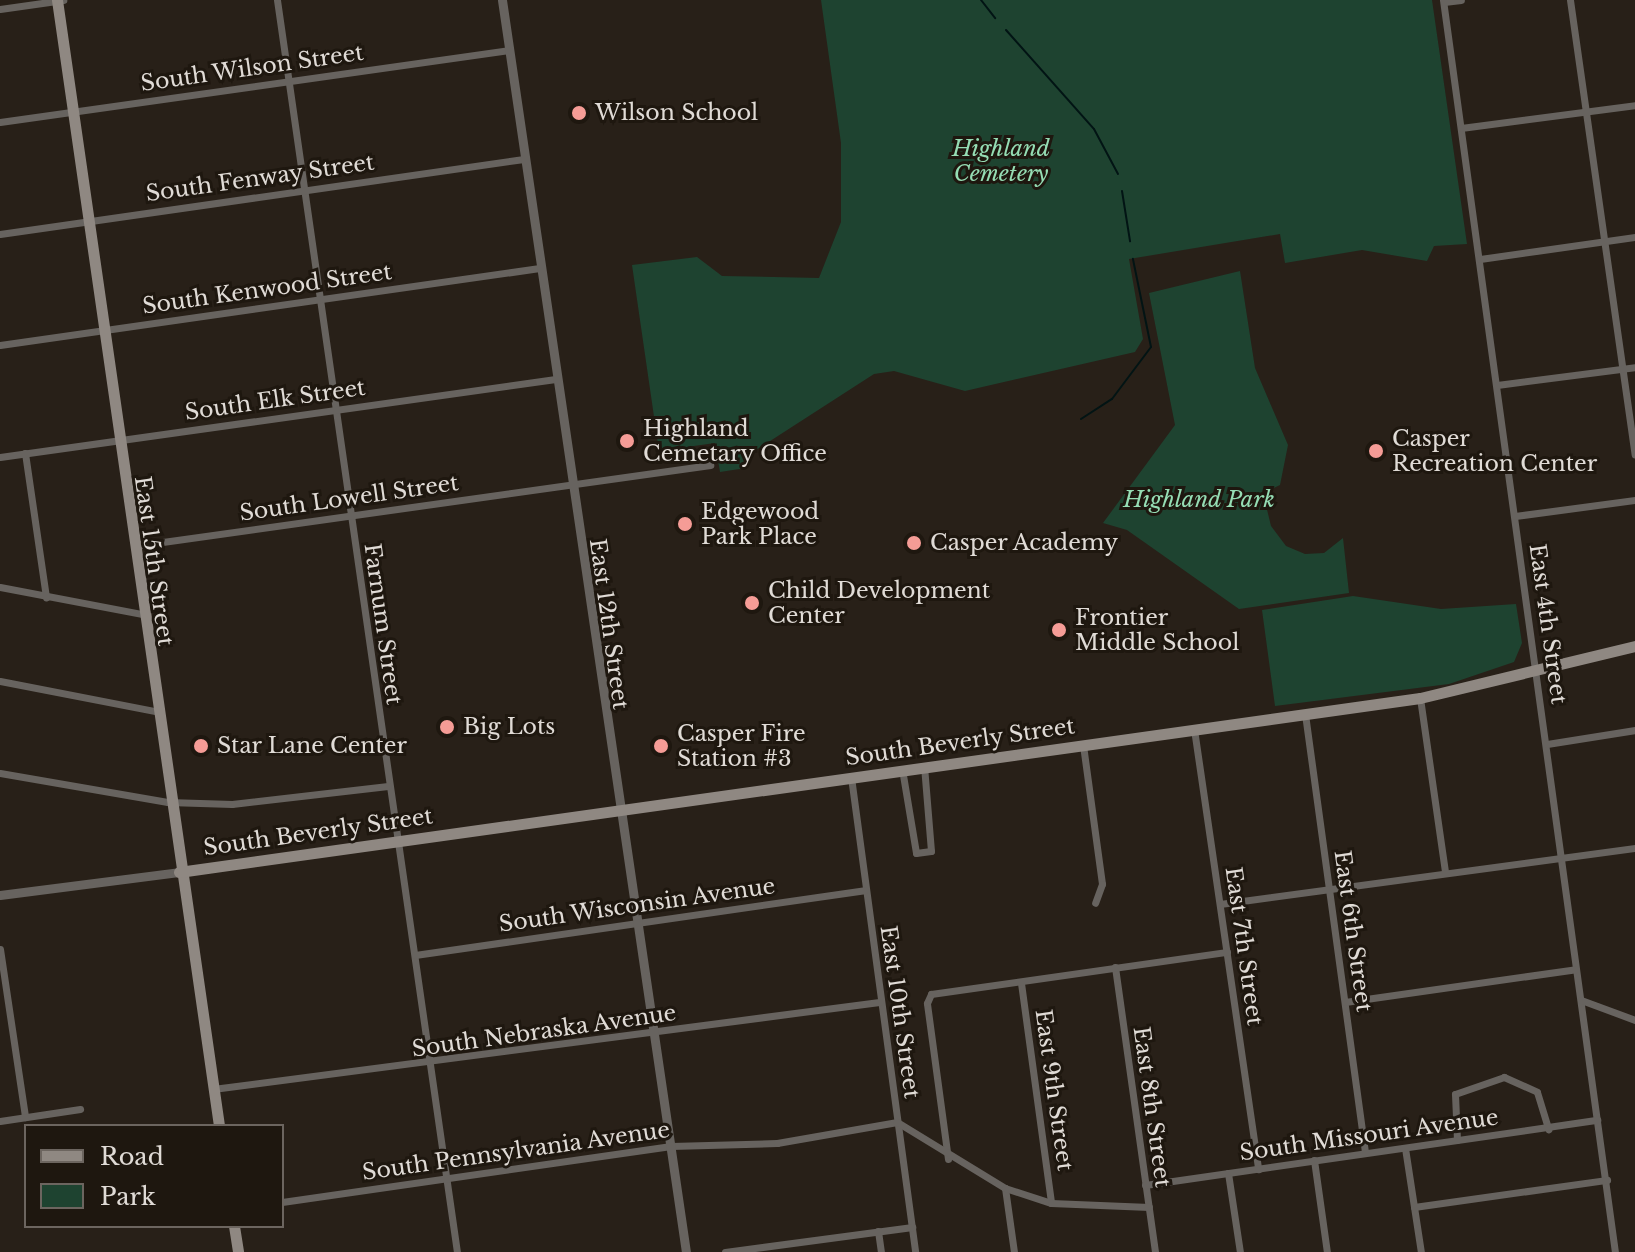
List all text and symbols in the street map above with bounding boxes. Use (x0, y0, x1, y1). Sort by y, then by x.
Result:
street label: South Wilson Street (139, 39, 365, 97)
place label: Wilson School (595, 100, 758, 126)
marker: Wilson School (570, 104, 588, 122)
park label: Highland Cemetery (952, 135, 1050, 186)
street label: South Fenway Street (144, 149, 376, 207)
street label: South Kenwood Street (141, 258, 393, 320)
street label: South Elk Street (183, 374, 367, 426)
place label: Highland Cemetary Office (643, 415, 827, 466)
place label: Casper Recreation Center (1392, 425, 1597, 476)
marker: Highland Cemetary Office (618, 432, 636, 450)
marker: Casper Recreation Center (1367, 442, 1385, 460)
street label: South Lowell Street (238, 470, 460, 526)
street label: East 15th Street (129, 474, 179, 648)
park label: Highland Park (1123, 487, 1275, 513)
place label: Edgewood Park Place (701, 498, 819, 550)
marker: Edgewood Park Place (676, 515, 694, 533)
place label: Casper Academy (930, 530, 1119, 556)
marker: Casper Academy (905, 534, 923, 552)
street label: East 12th Street (584, 537, 634, 711)
street label: Farnum Street (359, 542, 407, 706)
street label: East 4th Street (1524, 542, 1572, 706)
place label: Child Development Center (768, 577, 990, 628)
marker: Child Development Center (743, 594, 761, 612)
place label: Frontier Middle School (1075, 604, 1239, 656)
marker: Frontier Middle School (1050, 621, 1068, 639)
street label: South Beverly Street (843, 713, 1077, 771)
place label: Big Lots (463, 714, 556, 740)
marker: Big Lots (438, 718, 456, 736)
place label: Casper Fire Station #3 (677, 720, 806, 772)
place label: Star Lane Center (217, 733, 407, 759)
marker: Star Lane Center (192, 737, 210, 755)
marker: Casper Fire Station #3 (652, 737, 670, 755)
street label: South Beverly Street (201, 803, 435, 861)
street label: East 6th Street (1329, 849, 1377, 1013)
street label: East 7th Street (1220, 865, 1268, 1027)
street label: South Wisconsin Avenue (496, 872, 778, 938)
street label: East 10th Street (875, 924, 925, 1100)
street label: South Nebraska Avenue (410, 999, 678, 1063)
street label: East 9th Street (1030, 1008, 1078, 1172)
street label: East 8th Street (1128, 1025, 1176, 1189)
street label: South Missouri Avenue (1238, 1104, 1500, 1166)
street label: South Pennsylvania Avenue (360, 1116, 672, 1186)
legend (24, 1124, 284, 1228)
text: Road (100, 1142, 164, 1171)
text: Park (100, 1182, 156, 1211)

